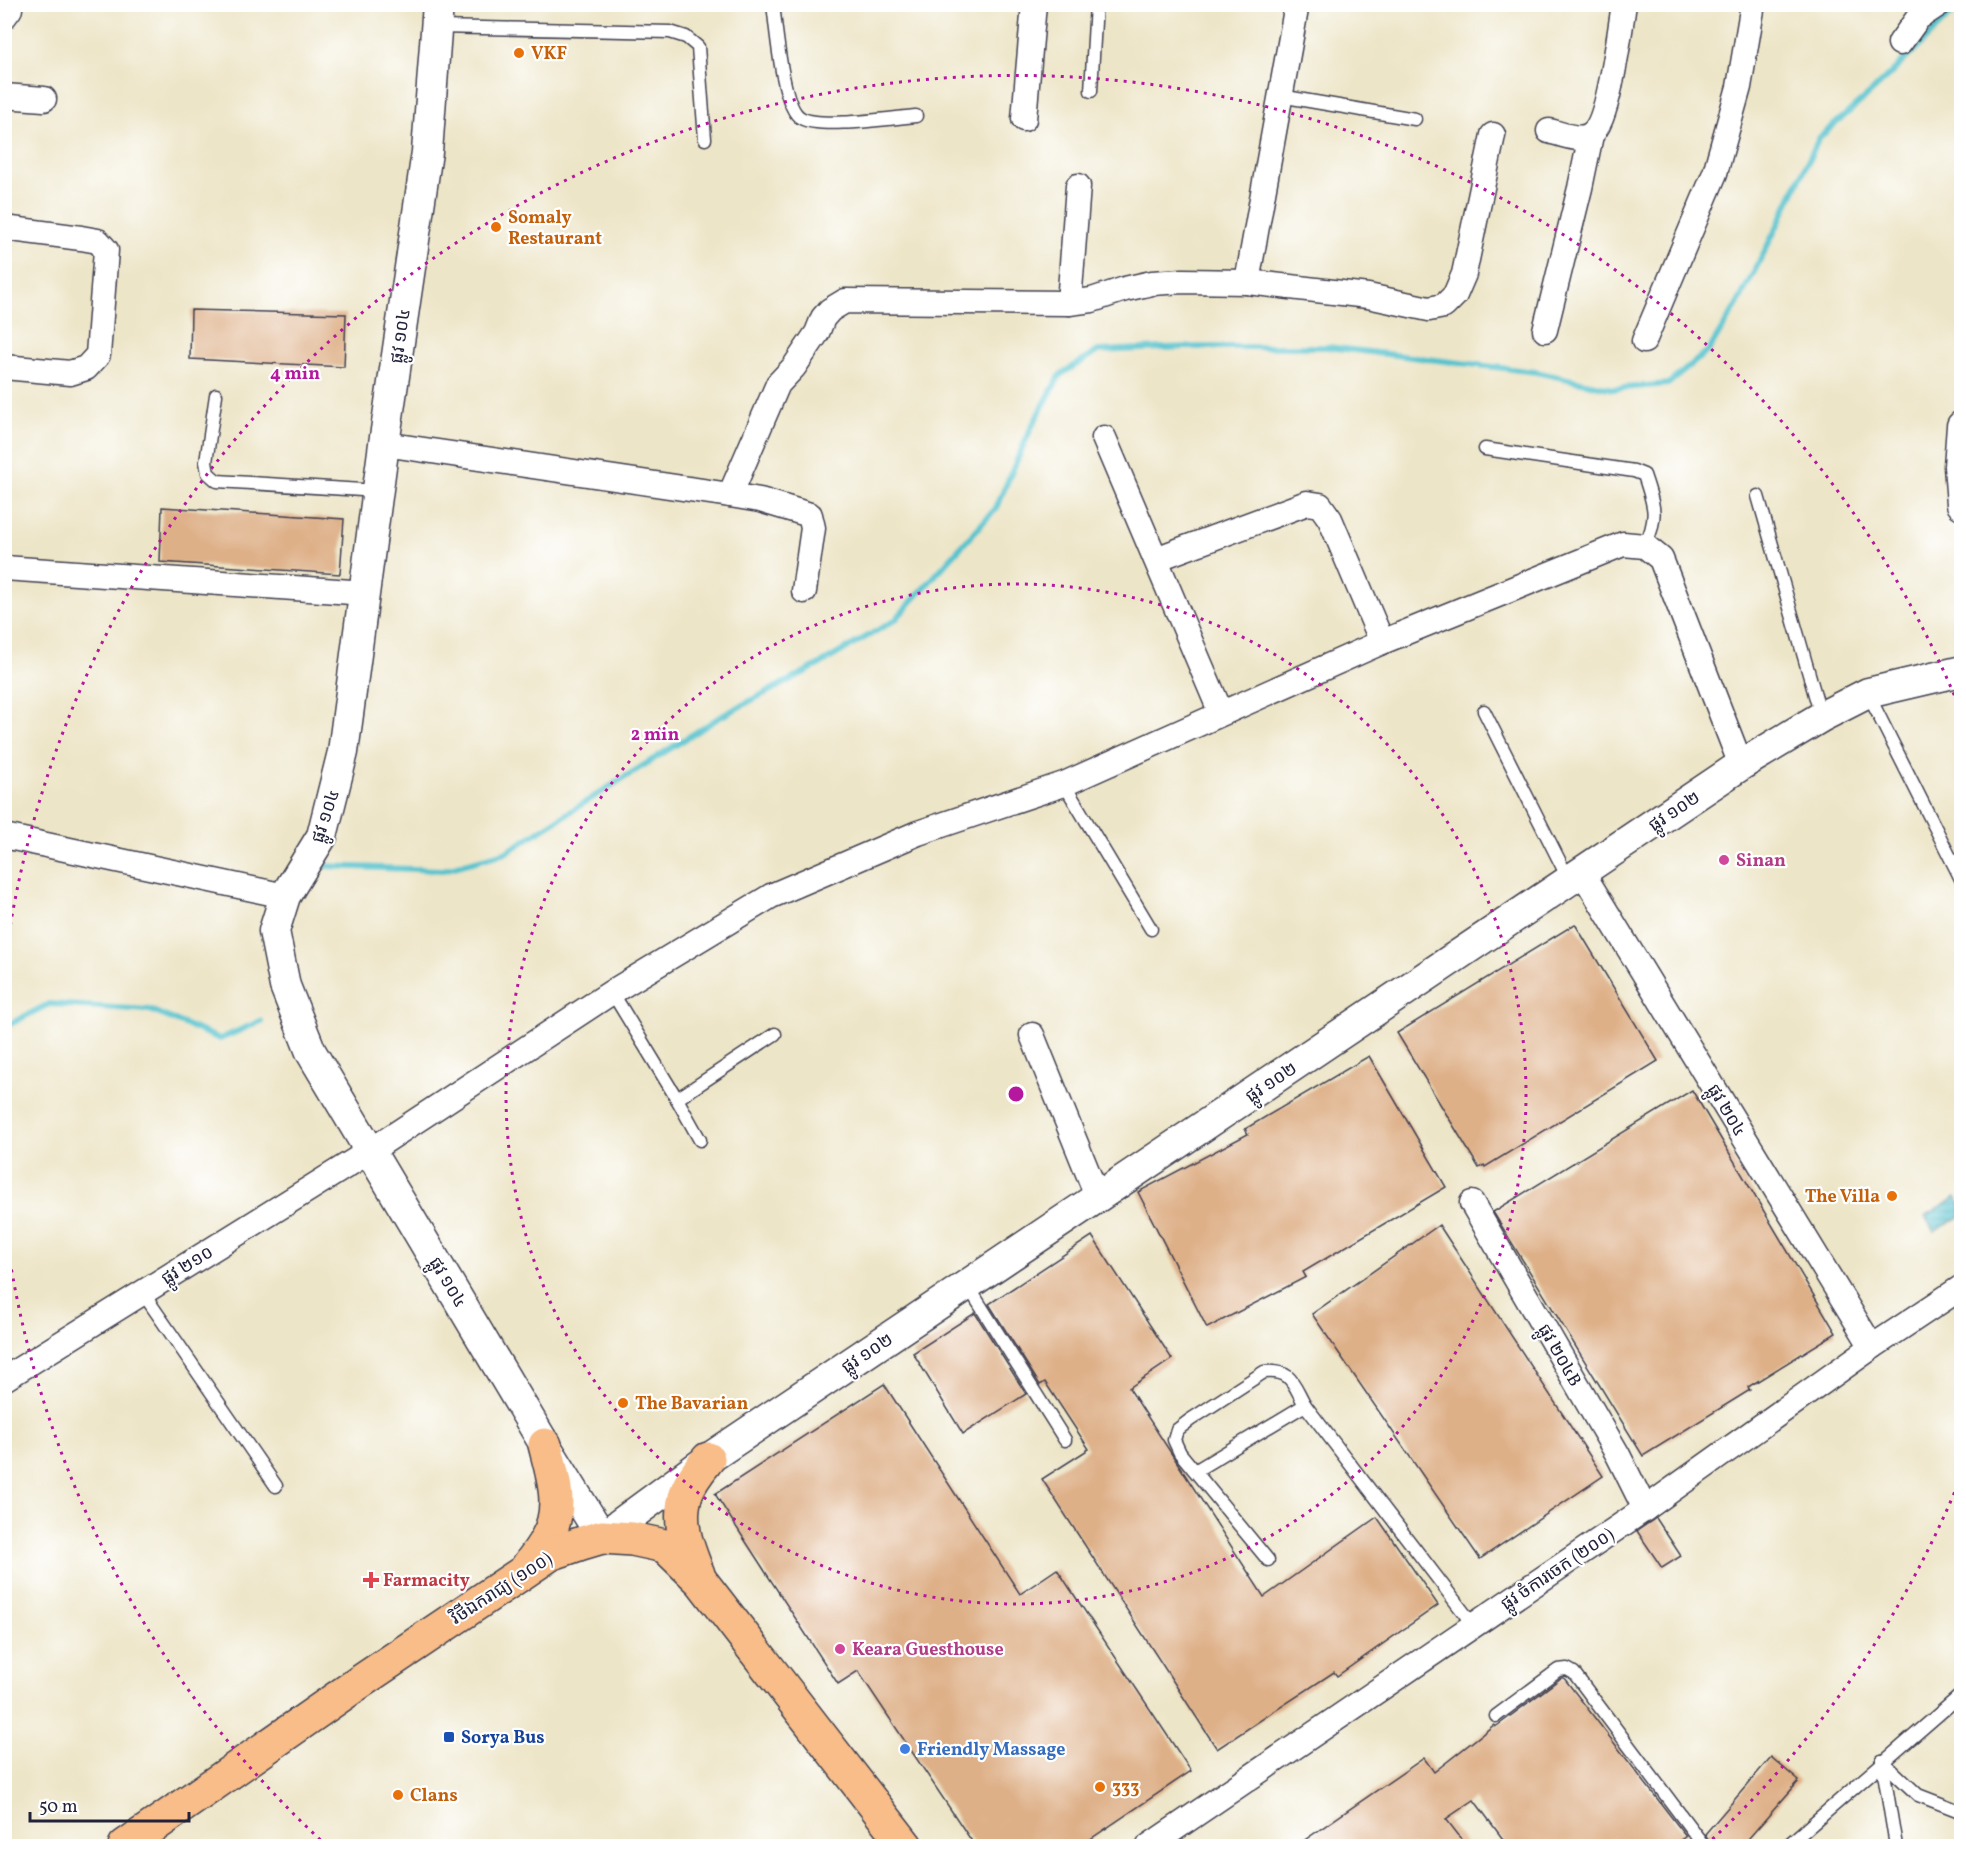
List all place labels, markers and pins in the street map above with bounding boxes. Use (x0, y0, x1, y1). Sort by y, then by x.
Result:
place label: VKF (531, 42, 568, 67)
marker: VKF (512, 46, 526, 60)
place label: Somaly Restaurant (508, 206, 602, 252)
marker: Somaly Restaurant (489, 220, 503, 234)
place label: Sinan (1736, 849, 1786, 874)
marker: Sinan (1717, 853, 1731, 867)
centre of rings (1006, 1084, 1026, 1104)
place label: The Villa (1805, 1185, 1880, 1210)
marker: The Villa (1885, 1189, 1899, 1203)
place label: The Bavarian (635, 1392, 748, 1417)
marker: The Bavarian (616, 1396, 630, 1410)
place label: Farmacity (383, 1569, 470, 1594)
marker: Farmacity (364, 1573, 378, 1587)
place label: Keara Guesthouse (852, 1638, 1004, 1663)
marker: Keara Guesthouse (833, 1642, 847, 1656)
place label: Sorya Bus (461, 1726, 545, 1751)
marker: Sorya Bus (442, 1730, 456, 1744)
place label: Friendly Massage (917, 1738, 1066, 1763)
marker: Friendly Massage (898, 1742, 912, 1756)
place label: 333 (1112, 1776, 1139, 1801)
marker: 333 (1093, 1780, 1107, 1794)
place label: Clans (410, 1784, 458, 1809)
marker: Clans (391, 1788, 405, 1802)

